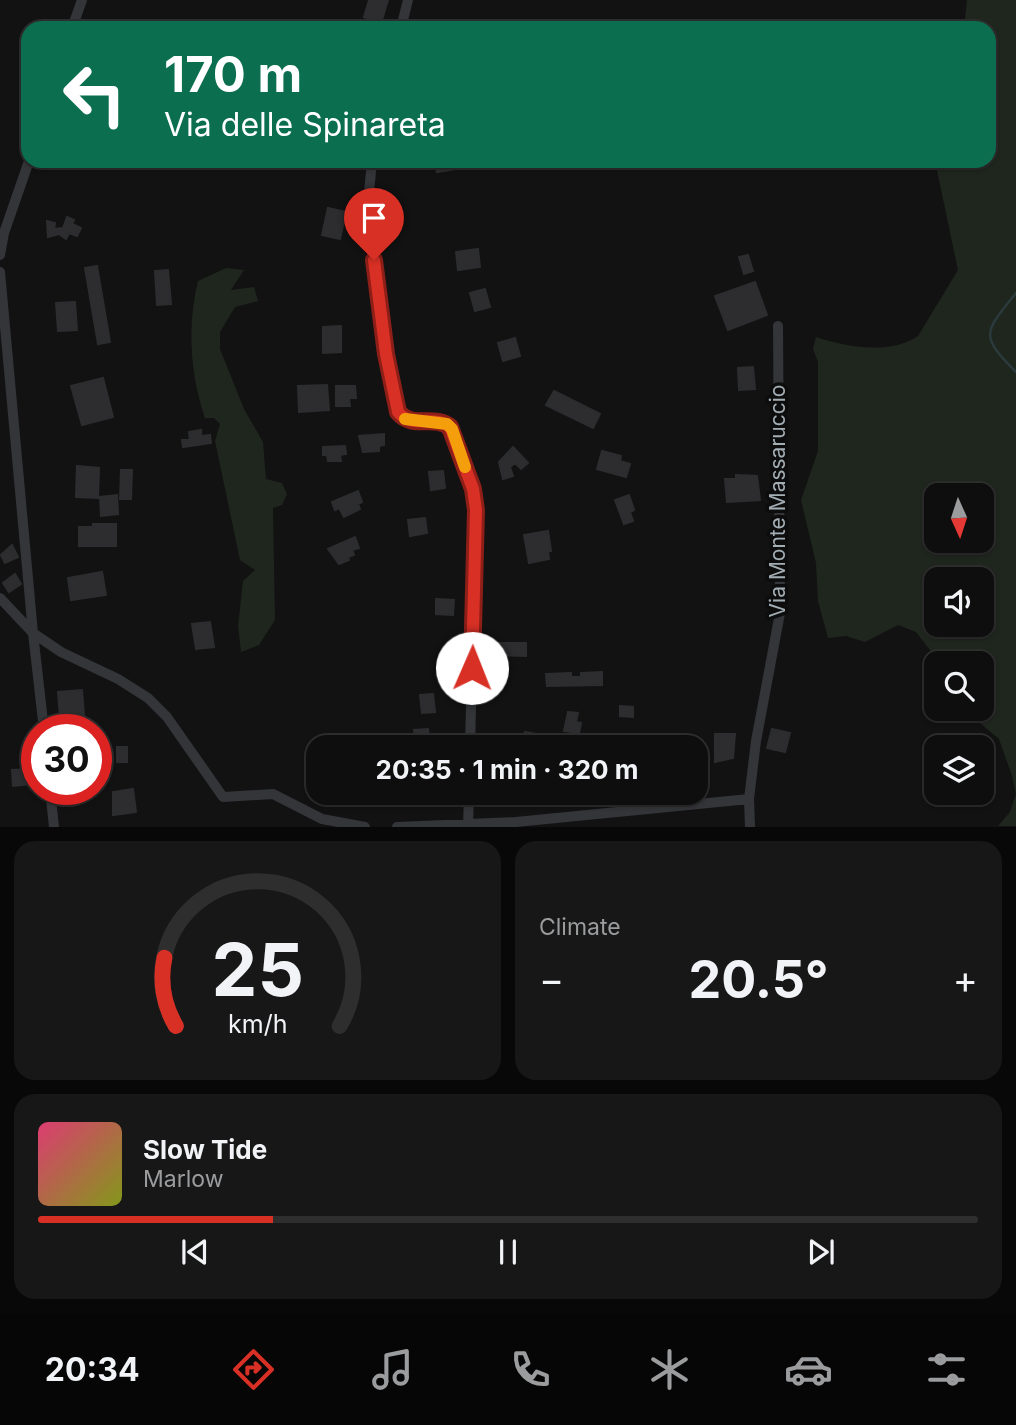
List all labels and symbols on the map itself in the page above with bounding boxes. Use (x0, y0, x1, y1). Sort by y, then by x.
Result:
pin (344, 188, 404, 260)
street label: Via Monte Massaruccio (765, 385, 790, 617)
north arrow (924, 483, 994, 553)
position arrow (435, 631, 509, 705)
speed limit sign: 30 (21, 714, 112, 805)

